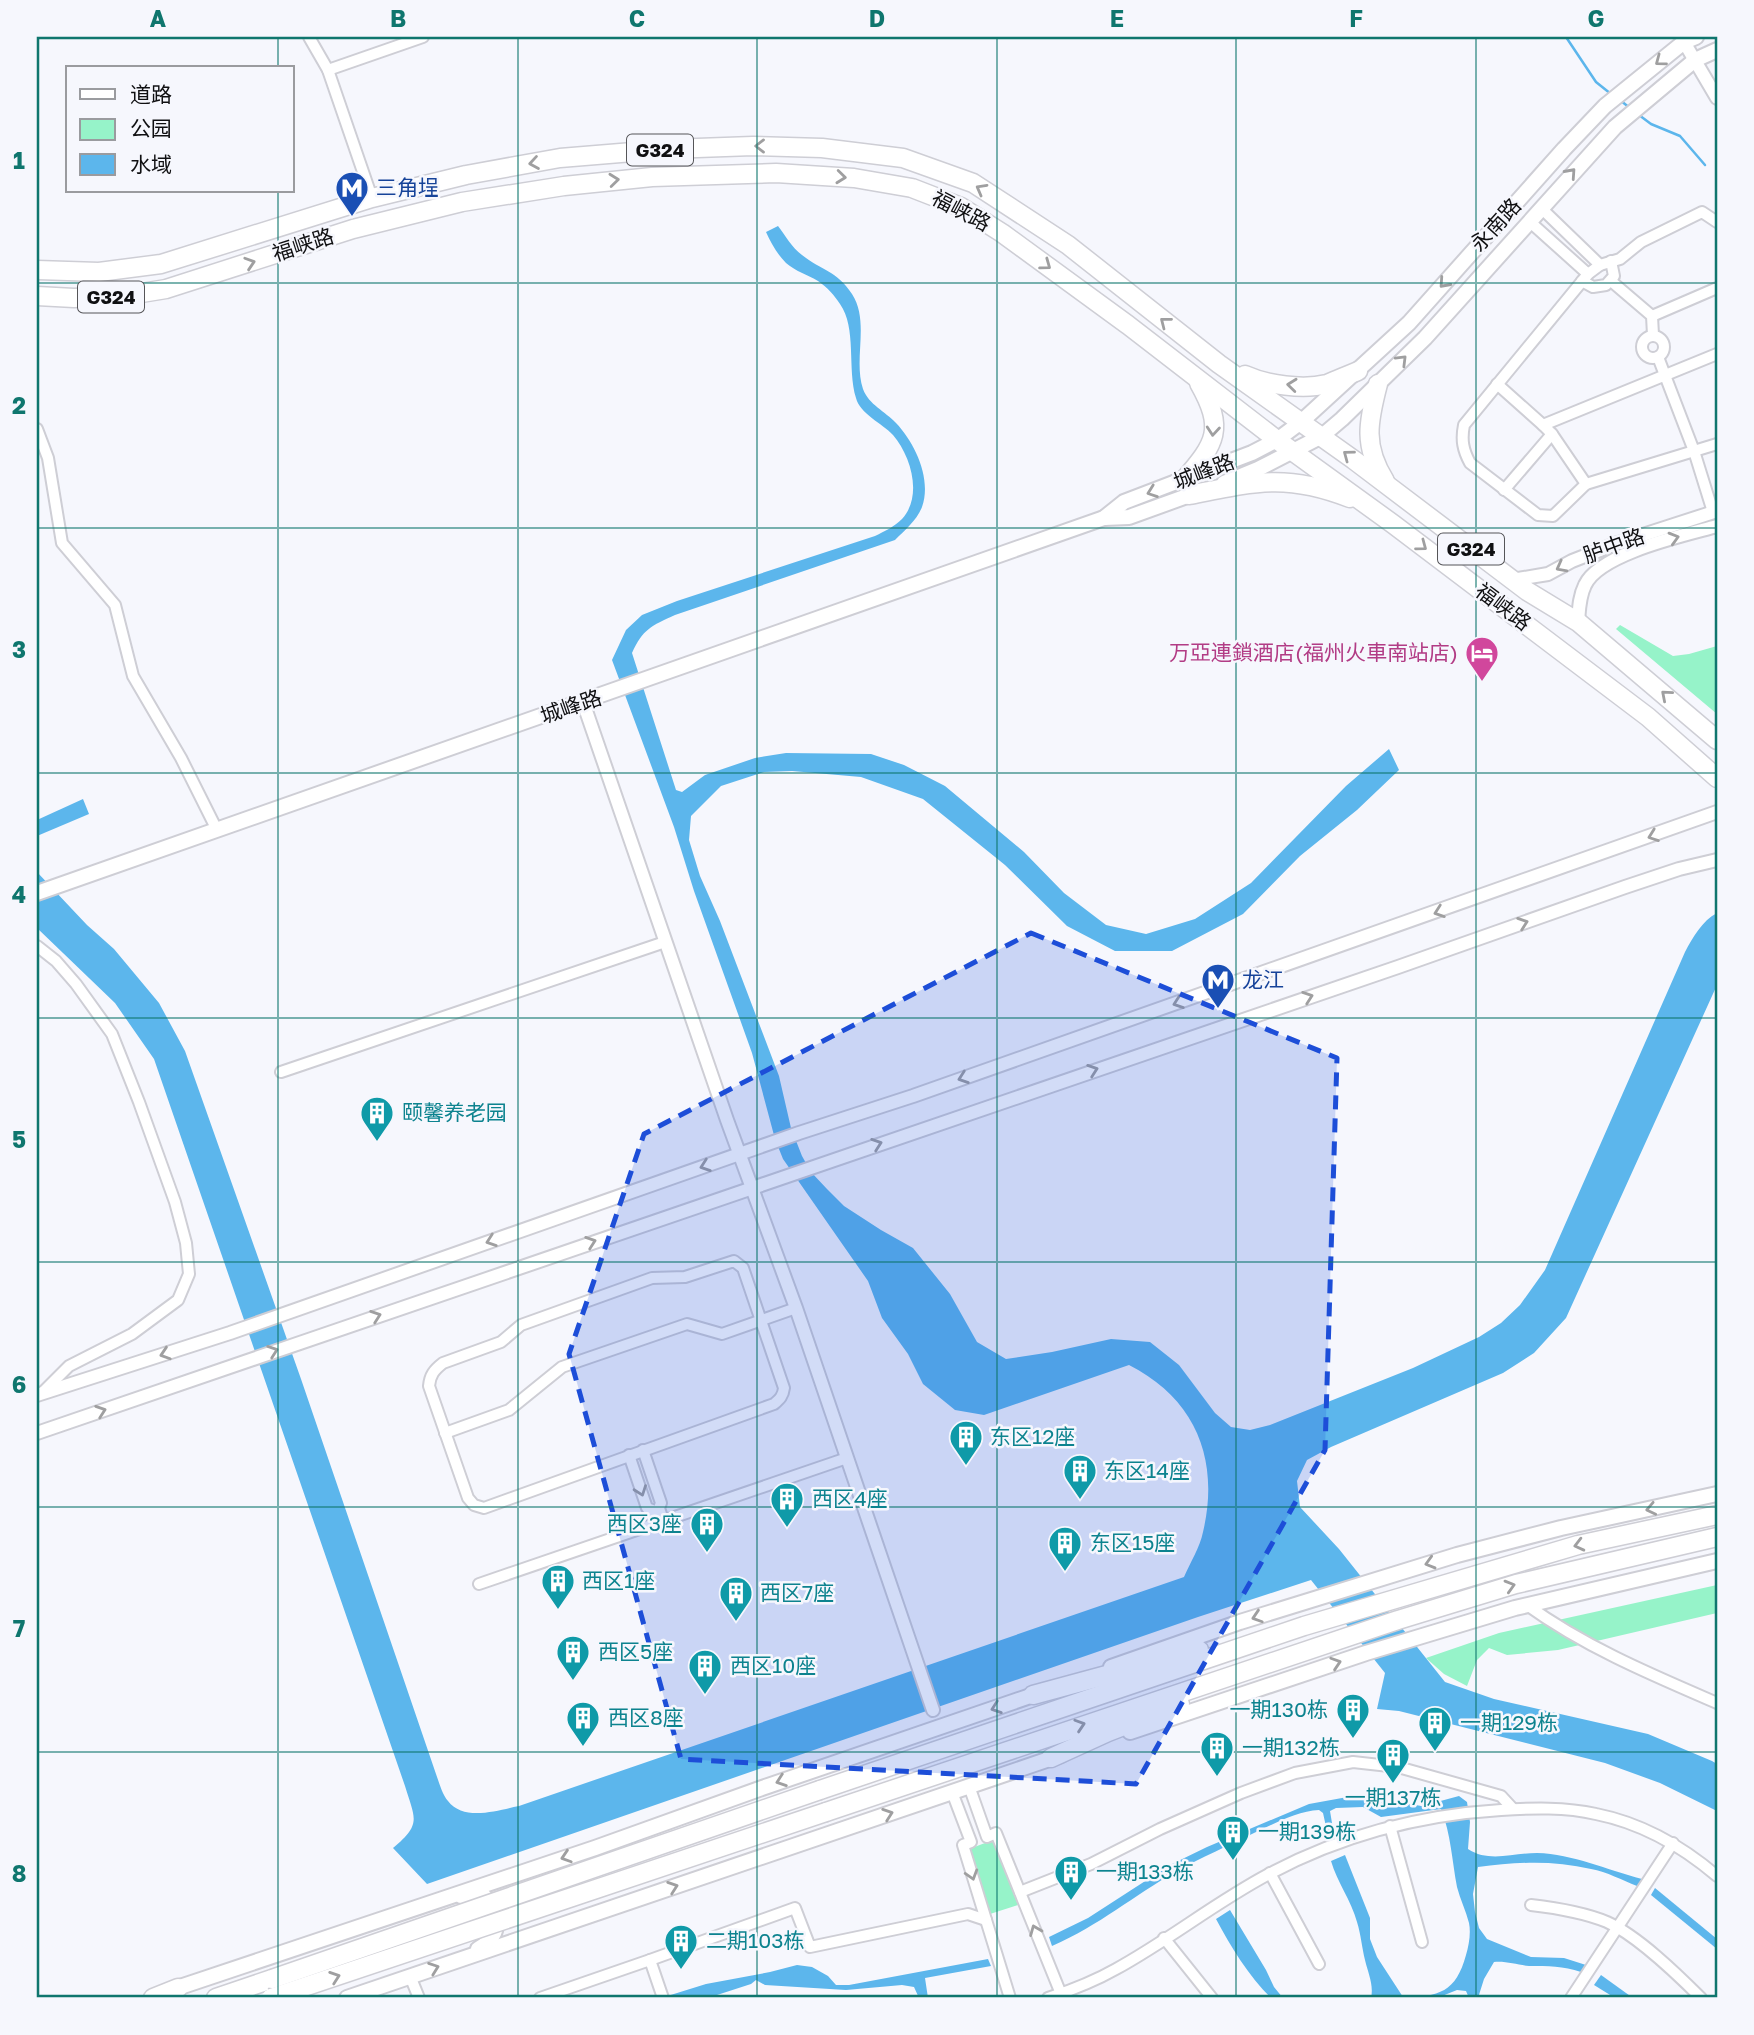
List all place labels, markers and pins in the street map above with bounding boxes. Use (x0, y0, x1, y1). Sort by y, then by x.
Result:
metro station icon: 三角埕 (333, 169, 371, 218)
place label: 三角埕 (376, 174, 439, 200)
hotel icon: 万亞連鎖酒店(福州火車南站店) (1463, 634, 1501, 683)
place label: 万亞連鎖酒店(福州火車南站店) (1169, 639, 1458, 665)
metro station icon: 龙江 (1199, 961, 1237, 1010)
place label: 龙江 (1242, 966, 1284, 992)
building icon: 颐馨养老园 (358, 1094, 396, 1143)
place label: 颐馨养老园 (402, 1099, 507, 1125)
building icon: 东区12座 (947, 1418, 985, 1467)
place label: 东区12座 (990, 1423, 1075, 1449)
building icon: 东区14座 (1061, 1452, 1099, 1501)
place label: 东区14座 (1104, 1457, 1190, 1483)
building icon: 西区4座 (768, 1480, 806, 1529)
place label: 西区4座 (812, 1485, 888, 1511)
building icon: 西区3座 (688, 1505, 726, 1554)
place label: 西区3座 (607, 1510, 682, 1536)
building icon: 东区15座 (1046, 1524, 1084, 1573)
place label: 东区15座 (1090, 1529, 1175, 1555)
building icon: 西区1座 (539, 1562, 577, 1611)
place label: 西区1座 (582, 1567, 655, 1593)
building icon: 西区7座 (717, 1574, 755, 1623)
place label: 西区7座 (760, 1579, 834, 1605)
building icon: 西区5座 (554, 1633, 592, 1682)
place label: 西区5座 (598, 1638, 673, 1664)
building icon: 西区10座 (686, 1647, 724, 1696)
place label: 西区10座 (730, 1652, 816, 1678)
building icon: 一期130栋 (1334, 1691, 1372, 1740)
place label: 一期130栋 (1230, 1696, 1328, 1722)
building icon: 西区8座 (564, 1699, 602, 1748)
place label: 西区8座 (608, 1704, 684, 1730)
building icon: 一期129栋 (1416, 1704, 1454, 1753)
place label: 一期129栋 (1460, 1709, 1558, 1735)
building icon: 一期132栋 (1198, 1729, 1236, 1778)
place label: 一期132栋 (1242, 1734, 1340, 1760)
building icon: 一期137栋 (1374, 1736, 1412, 1785)
place label: 一期137栋 (1345, 1784, 1441, 1810)
building icon: 一期139栋 (1214, 1813, 1252, 1862)
place label: 一期139栋 (1258, 1818, 1356, 1844)
building icon: 一期133栋 (1052, 1853, 1090, 1902)
place label: 一期133栋 (1096, 1858, 1194, 1884)
building icon: 二期103栋 (662, 1922, 700, 1971)
place label: 二期103栋 (706, 1927, 805, 1953)

